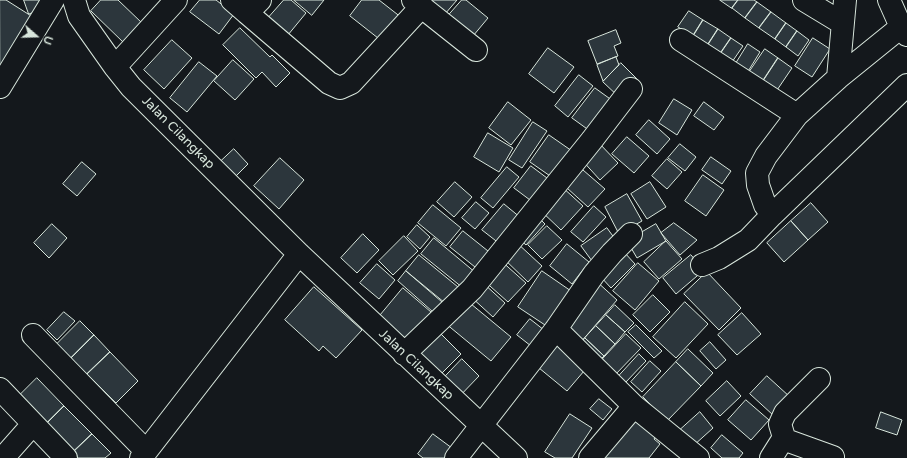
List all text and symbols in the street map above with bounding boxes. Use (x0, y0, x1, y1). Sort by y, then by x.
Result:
north arrow (16, 16, 56, 56)
text: U (40, 34, 55, 46)
street label: Jalan Cilangkap (138, 93, 218, 173)
street label: Jalan Cilangkap (375, 326, 457, 404)

